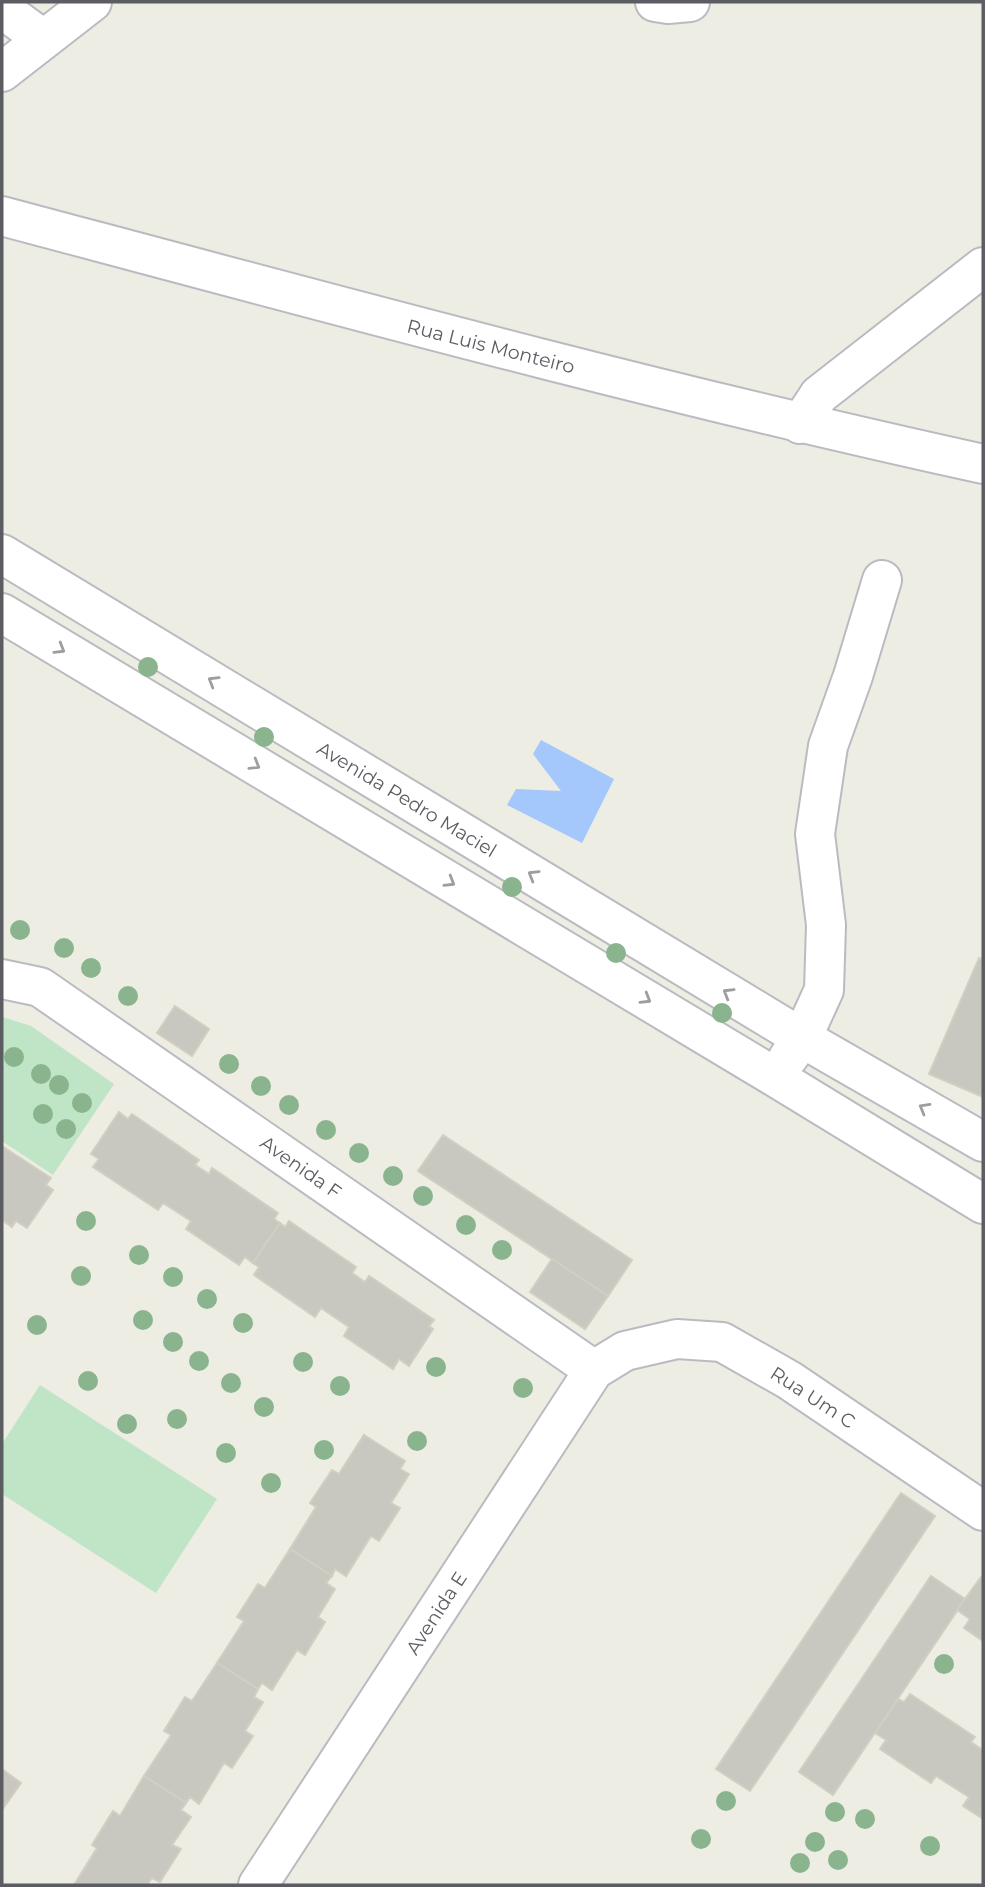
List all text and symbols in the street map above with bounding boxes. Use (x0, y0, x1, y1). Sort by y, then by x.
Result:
street label: Rua Luis Monteiro (405, 315, 577, 378)
one-way arrow (53, 640, 66, 653)
one-way arrow (207, 677, 220, 690)
street label: Avenida Pedro Maciel (313, 737, 501, 862)
one-way arrow (248, 757, 261, 770)
one-way arrow (528, 871, 541, 884)
one-way arrow (443, 874, 456, 887)
one-way arrow (723, 988, 736, 1001)
one-way arrow (638, 991, 651, 1004)
one-way arrow (919, 1103, 932, 1116)
street label: Avenida F (256, 1131, 346, 1204)
street label: Rua Um C (766, 1362, 859, 1433)
street label: Avenida E (401, 1567, 472, 1659)

